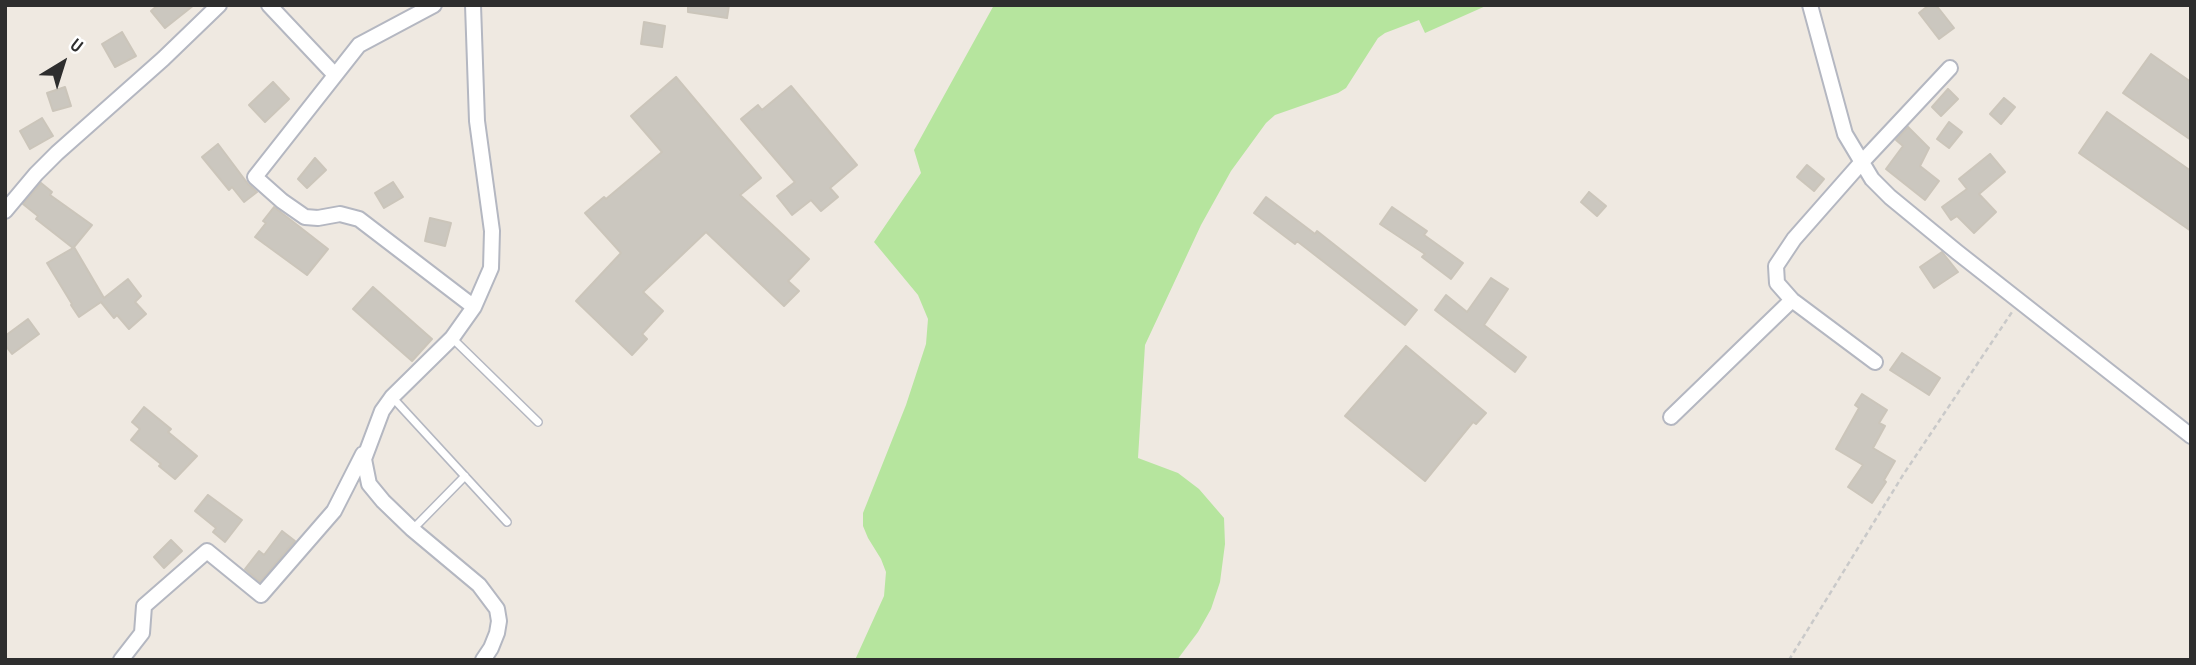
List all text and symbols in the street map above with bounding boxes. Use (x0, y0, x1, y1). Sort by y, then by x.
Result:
north arrow (28, 28, 98, 98)
text: U (65, 34, 87, 58)

